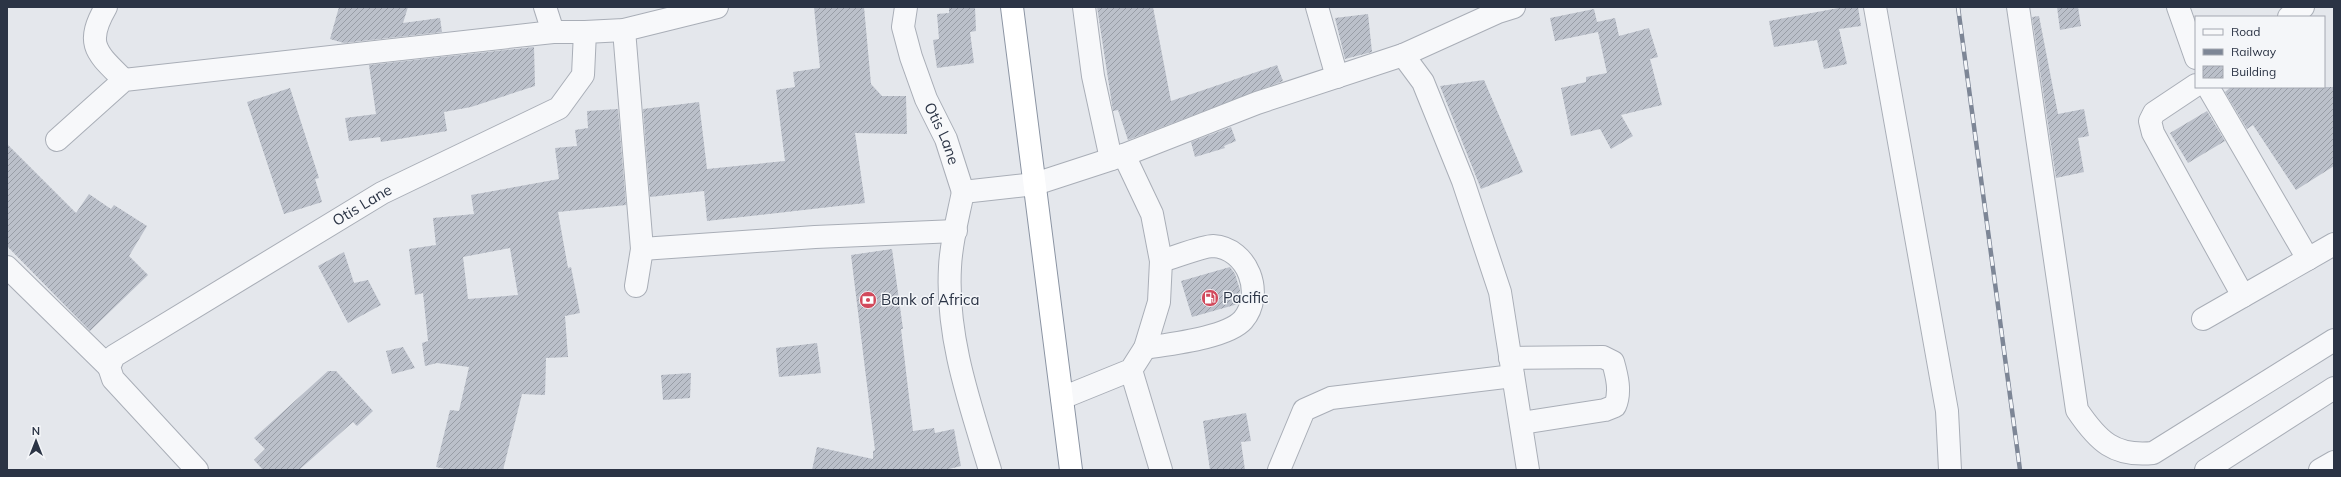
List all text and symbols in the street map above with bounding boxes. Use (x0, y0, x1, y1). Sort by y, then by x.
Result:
legend (2195, 16, 2325, 88)
text: Road (2231, 24, 2260, 39)
text: Railway (2231, 44, 2277, 59)
text: Building (2231, 64, 2276, 79)
street label: Otis Lane (920, 99, 964, 167)
street label: Otis Lane (329, 180, 395, 230)
fuel station icon: Pacific (1200, 288, 1220, 308)
place label: Pacific (1223, 288, 1268, 307)
bank icon: Bank of Africa (858, 290, 878, 310)
place label: Bank of Africa (881, 290, 979, 309)
north arrow (16, 421, 56, 461)
text: N (32, 424, 40, 438)

